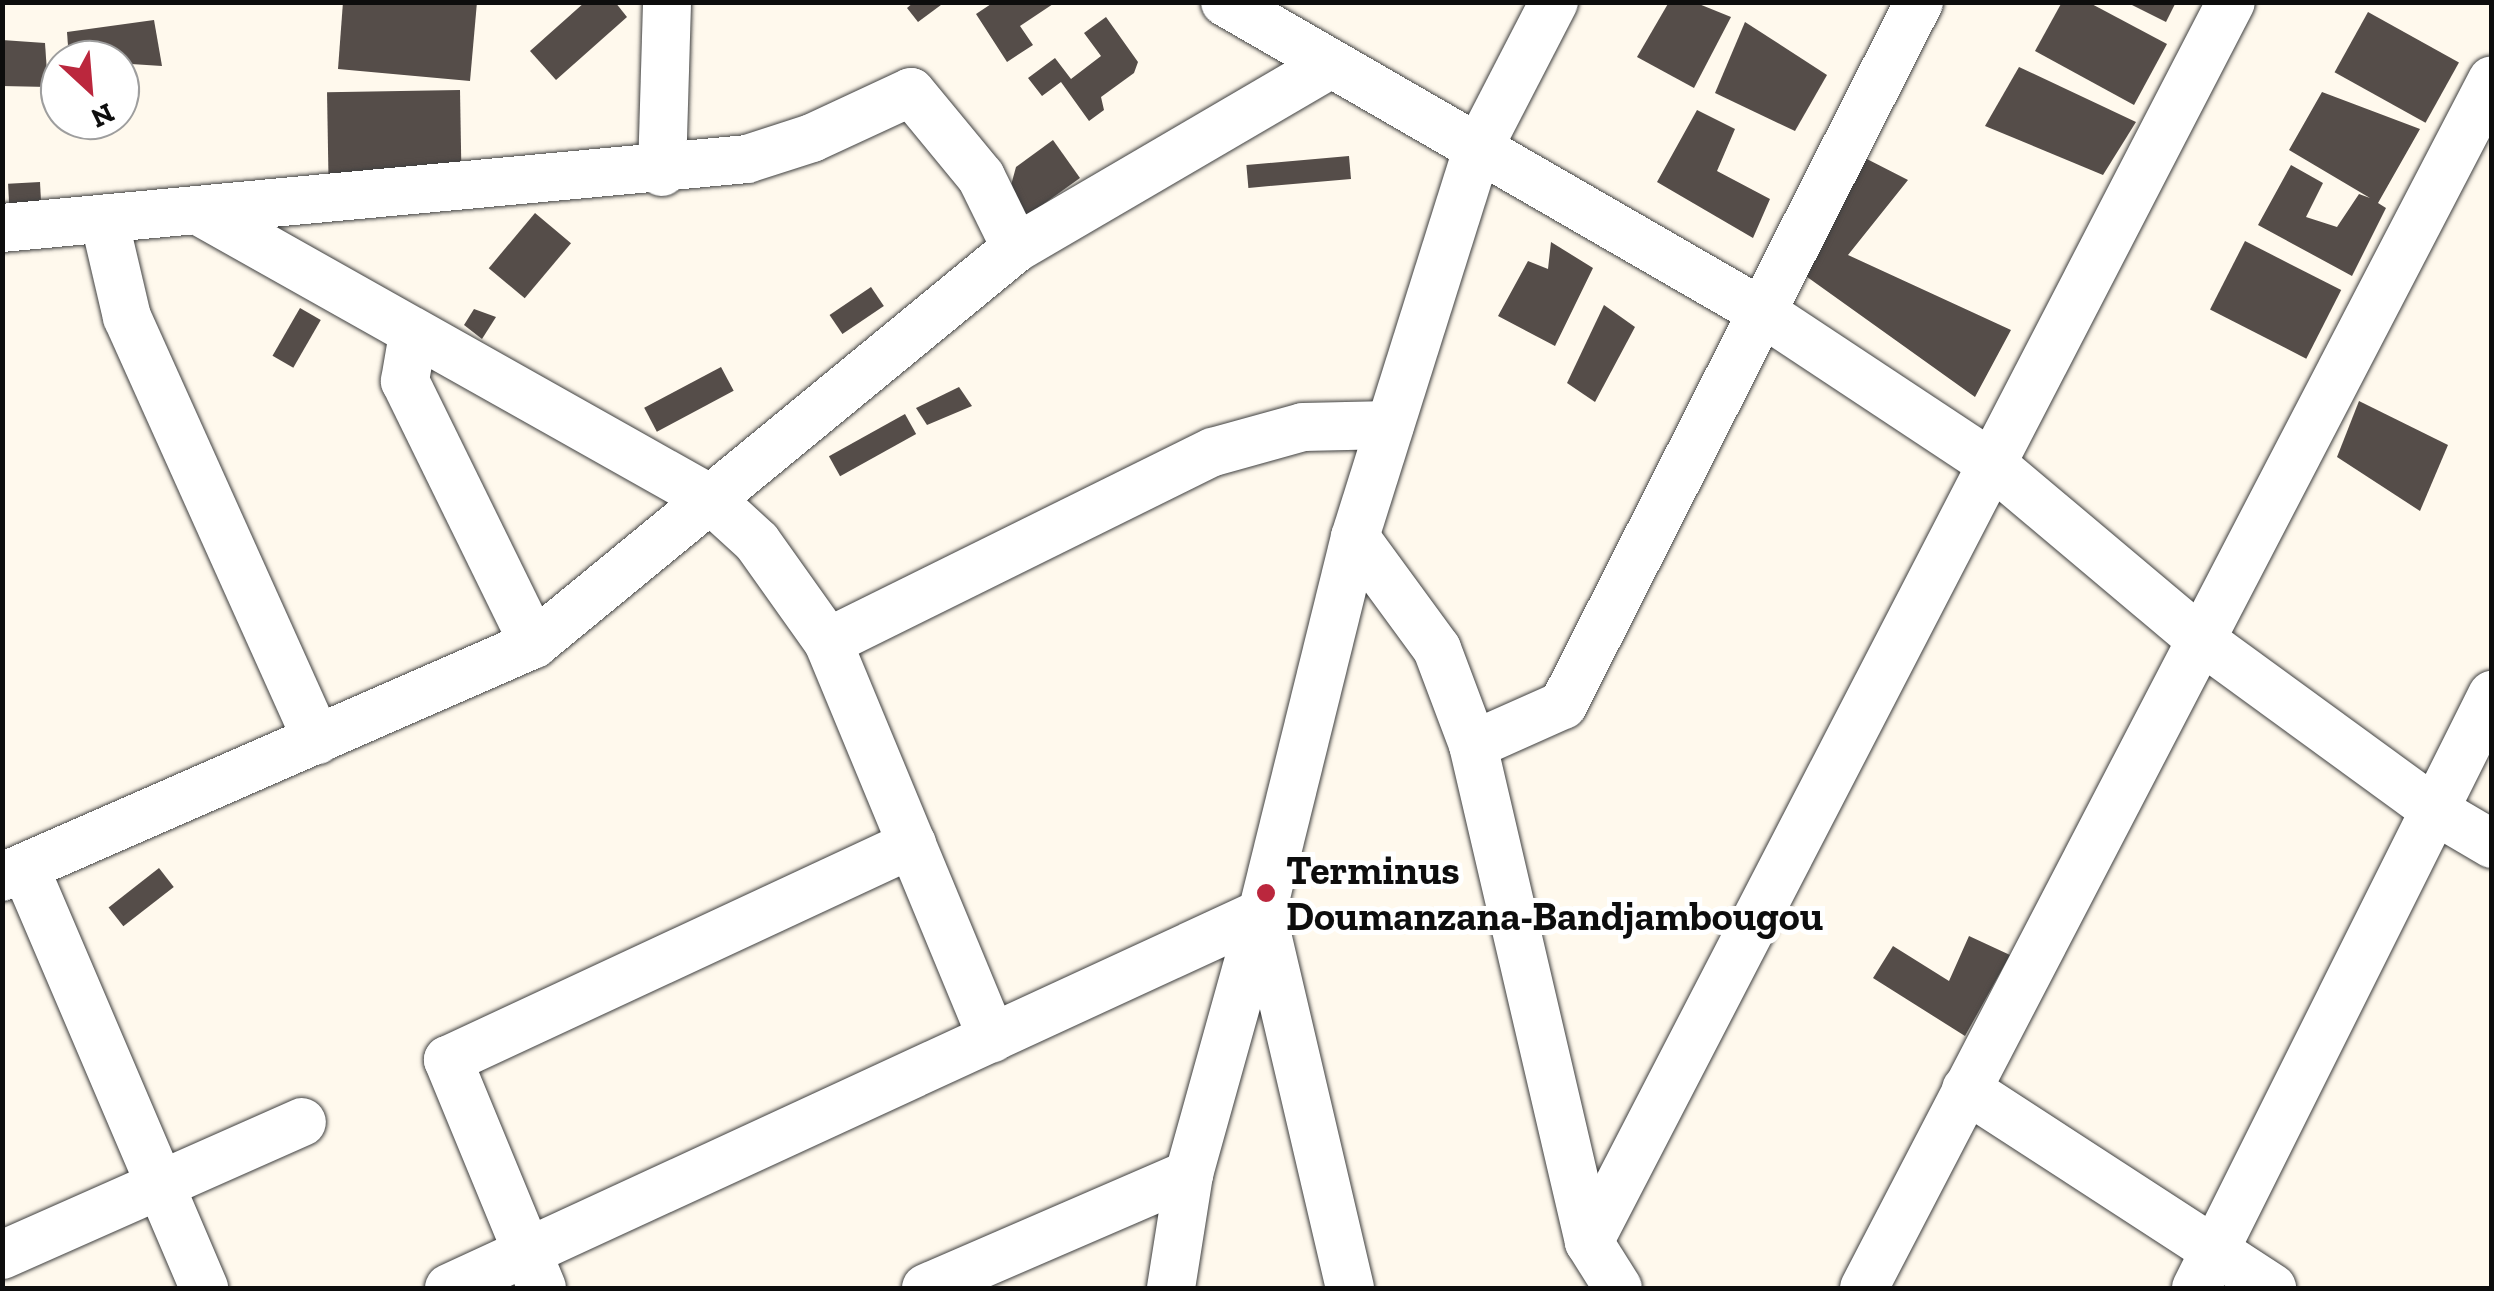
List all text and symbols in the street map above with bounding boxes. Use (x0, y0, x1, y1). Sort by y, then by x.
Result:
north arrow (40, 40, 140, 140)
text: N (86, 96, 119, 135)
place label: Terminus Doumanzana-Bandjambougou (1286, 846, 1823, 940)
marker: Terminus Doumanzana-Bandjambougou (1255, 882, 1277, 904)

